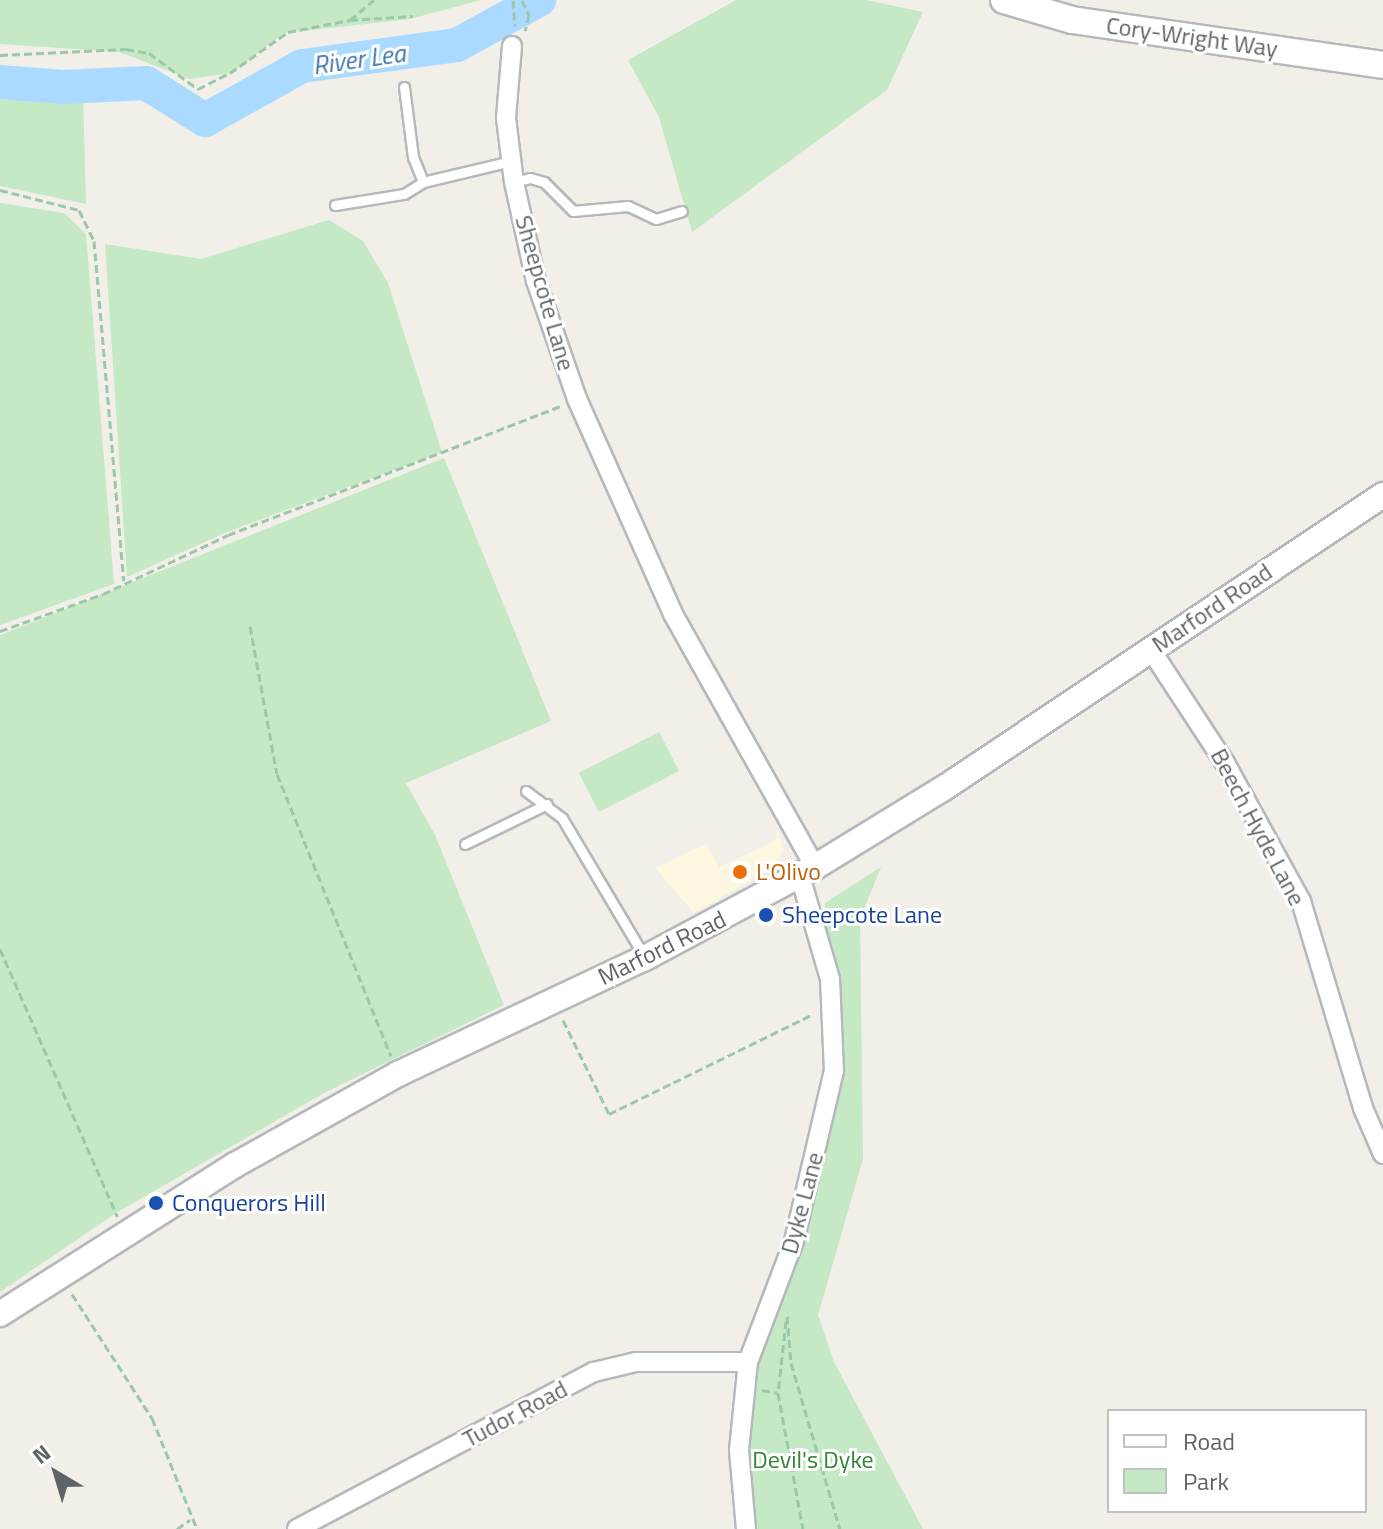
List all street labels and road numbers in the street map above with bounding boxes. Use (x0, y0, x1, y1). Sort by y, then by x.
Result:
street label: Cory-Wright Way (1104, 11, 1280, 63)
street label: Sheepcote Lane (509, 212, 581, 374)
street label: Marford Road (1146, 557, 1278, 659)
street label: Beech Hyde Lane (1204, 743, 1312, 911)
street label: Marford Road (593, 905, 731, 991)
street label: Dyke Lane (775, 1149, 829, 1257)
street label: Tudor Road (458, 1374, 572, 1454)

